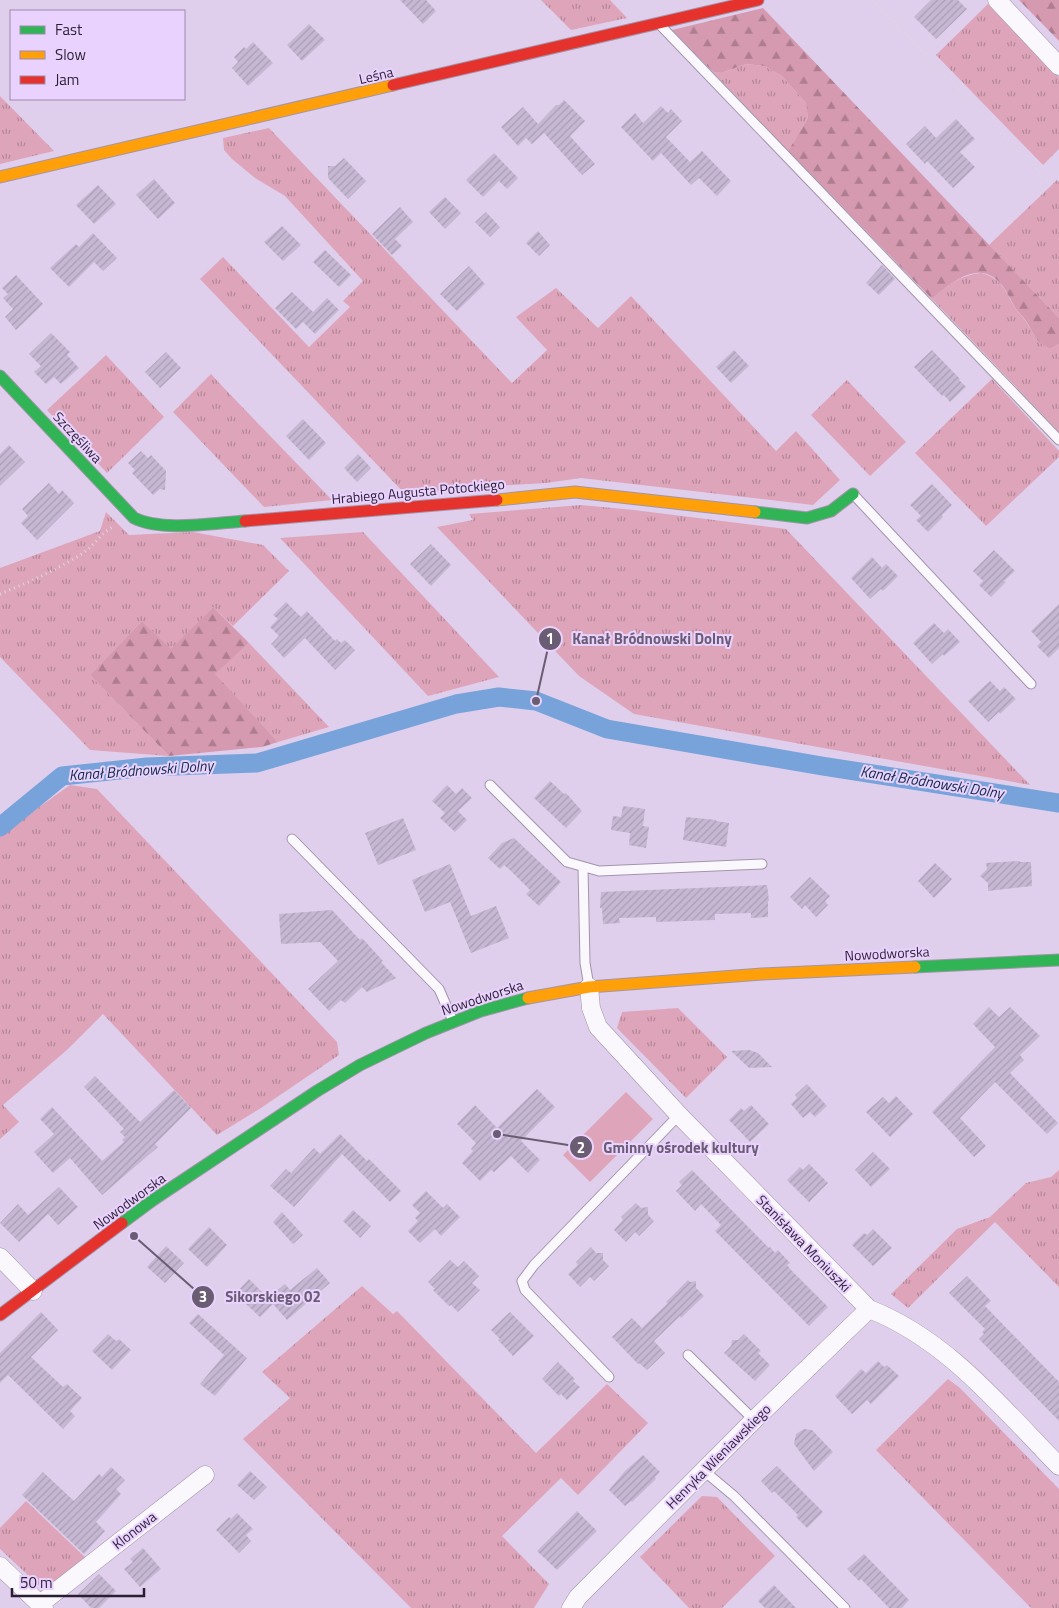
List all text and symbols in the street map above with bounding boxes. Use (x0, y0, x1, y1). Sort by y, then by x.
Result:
legend (10, 10, 185, 100)
text: Fast (55, 18, 83, 41)
text: Slow (55, 43, 86, 66)
street label: Leśna (357, 61, 395, 89)
text: Jam (55, 68, 79, 91)
street label: Szczęśliwa (49, 407, 107, 467)
street label: Hrabiego Augusta Potockiego (331, 473, 505, 509)
callout: Kanał Bródnowski Dolny (538, 624, 742, 654)
text: 1 (546, 627, 554, 650)
text: Kanał Bródnowski Dolny (572, 627, 732, 650)
water label: Kanał Bródnowski Dolny (68, 753, 216, 787)
water label: Kanał Bródnowski Dolny (859, 759, 1007, 805)
street label: Nowodworska (844, 940, 930, 966)
street label: Nowodworska (438, 974, 526, 1020)
callout: Gminny ośrodek kultury (569, 1132, 769, 1162)
text: 2 (577, 1136, 585, 1159)
text: Gminny ośrodek kultury (603, 1136, 759, 1159)
street label: Nowodworska (88, 1167, 170, 1235)
street label: Stanisława Moniuszki (752, 1190, 856, 1296)
callout: Sikorskiego 02 (190, 1282, 331, 1312)
text: 3 (199, 1285, 207, 1308)
text: Sikorskiego 02 (225, 1285, 321, 1308)
street label: Henryka Wieniawskiego (661, 1399, 775, 1513)
street label: Klonowa (107, 1506, 161, 1554)
scale bar (12, 1566, 145, 1598)
text: 50 m (20, 1571, 53, 1594)

